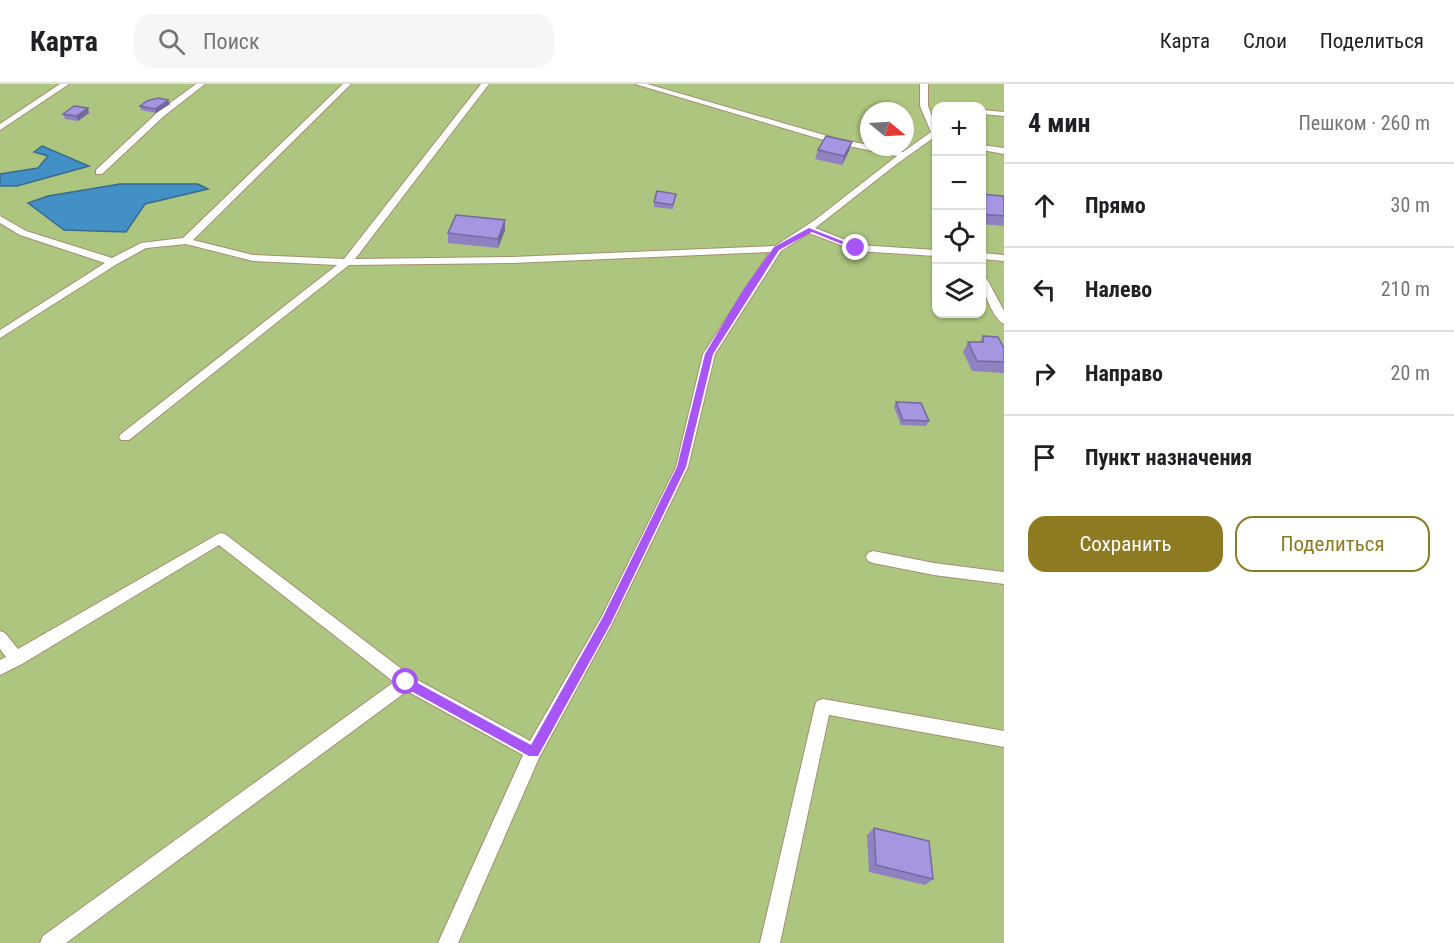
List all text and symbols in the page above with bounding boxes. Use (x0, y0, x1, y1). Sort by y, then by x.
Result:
search box (134, 14, 554, 68)
text: Карта (30, 25, 98, 58)
icon: search (155, 25, 188, 58)
text: Поиск (203, 29, 260, 54)
text: Карта (1160, 29, 1210, 53)
text: Слои (1243, 29, 1287, 53)
text: Поделиться (1320, 29, 1424, 53)
north arrow (860, 102, 914, 156)
map controls (932, 102, 986, 318)
button: + (932, 102, 986, 156)
text: 4 мин (1028, 108, 1090, 138)
text: Пешком · 260 m (1298, 111, 1430, 135)
button: − (932, 156, 986, 210)
icon: ahead (1028, 189, 1061, 222)
text: Прямо (1085, 193, 1146, 218)
text: 30 m (1391, 193, 1430, 217)
button: locate (932, 210, 986, 264)
route end (842, 234, 868, 260)
button: layers (932, 264, 986, 318)
icon: left (1028, 273, 1061, 306)
text: Налево (1085, 277, 1152, 302)
text: 210 m (1381, 277, 1430, 301)
icon: right (1028, 357, 1061, 390)
text: Направо (1085, 361, 1163, 386)
text: 20 m (1391, 361, 1430, 385)
icon: arrive (1028, 441, 1061, 474)
text: Пункт назначения (1085, 445, 1252, 470)
button: Сохранить (1028, 516, 1223, 572)
button: Поделиться (1235, 516, 1430, 572)
route start (392, 668, 418, 694)

